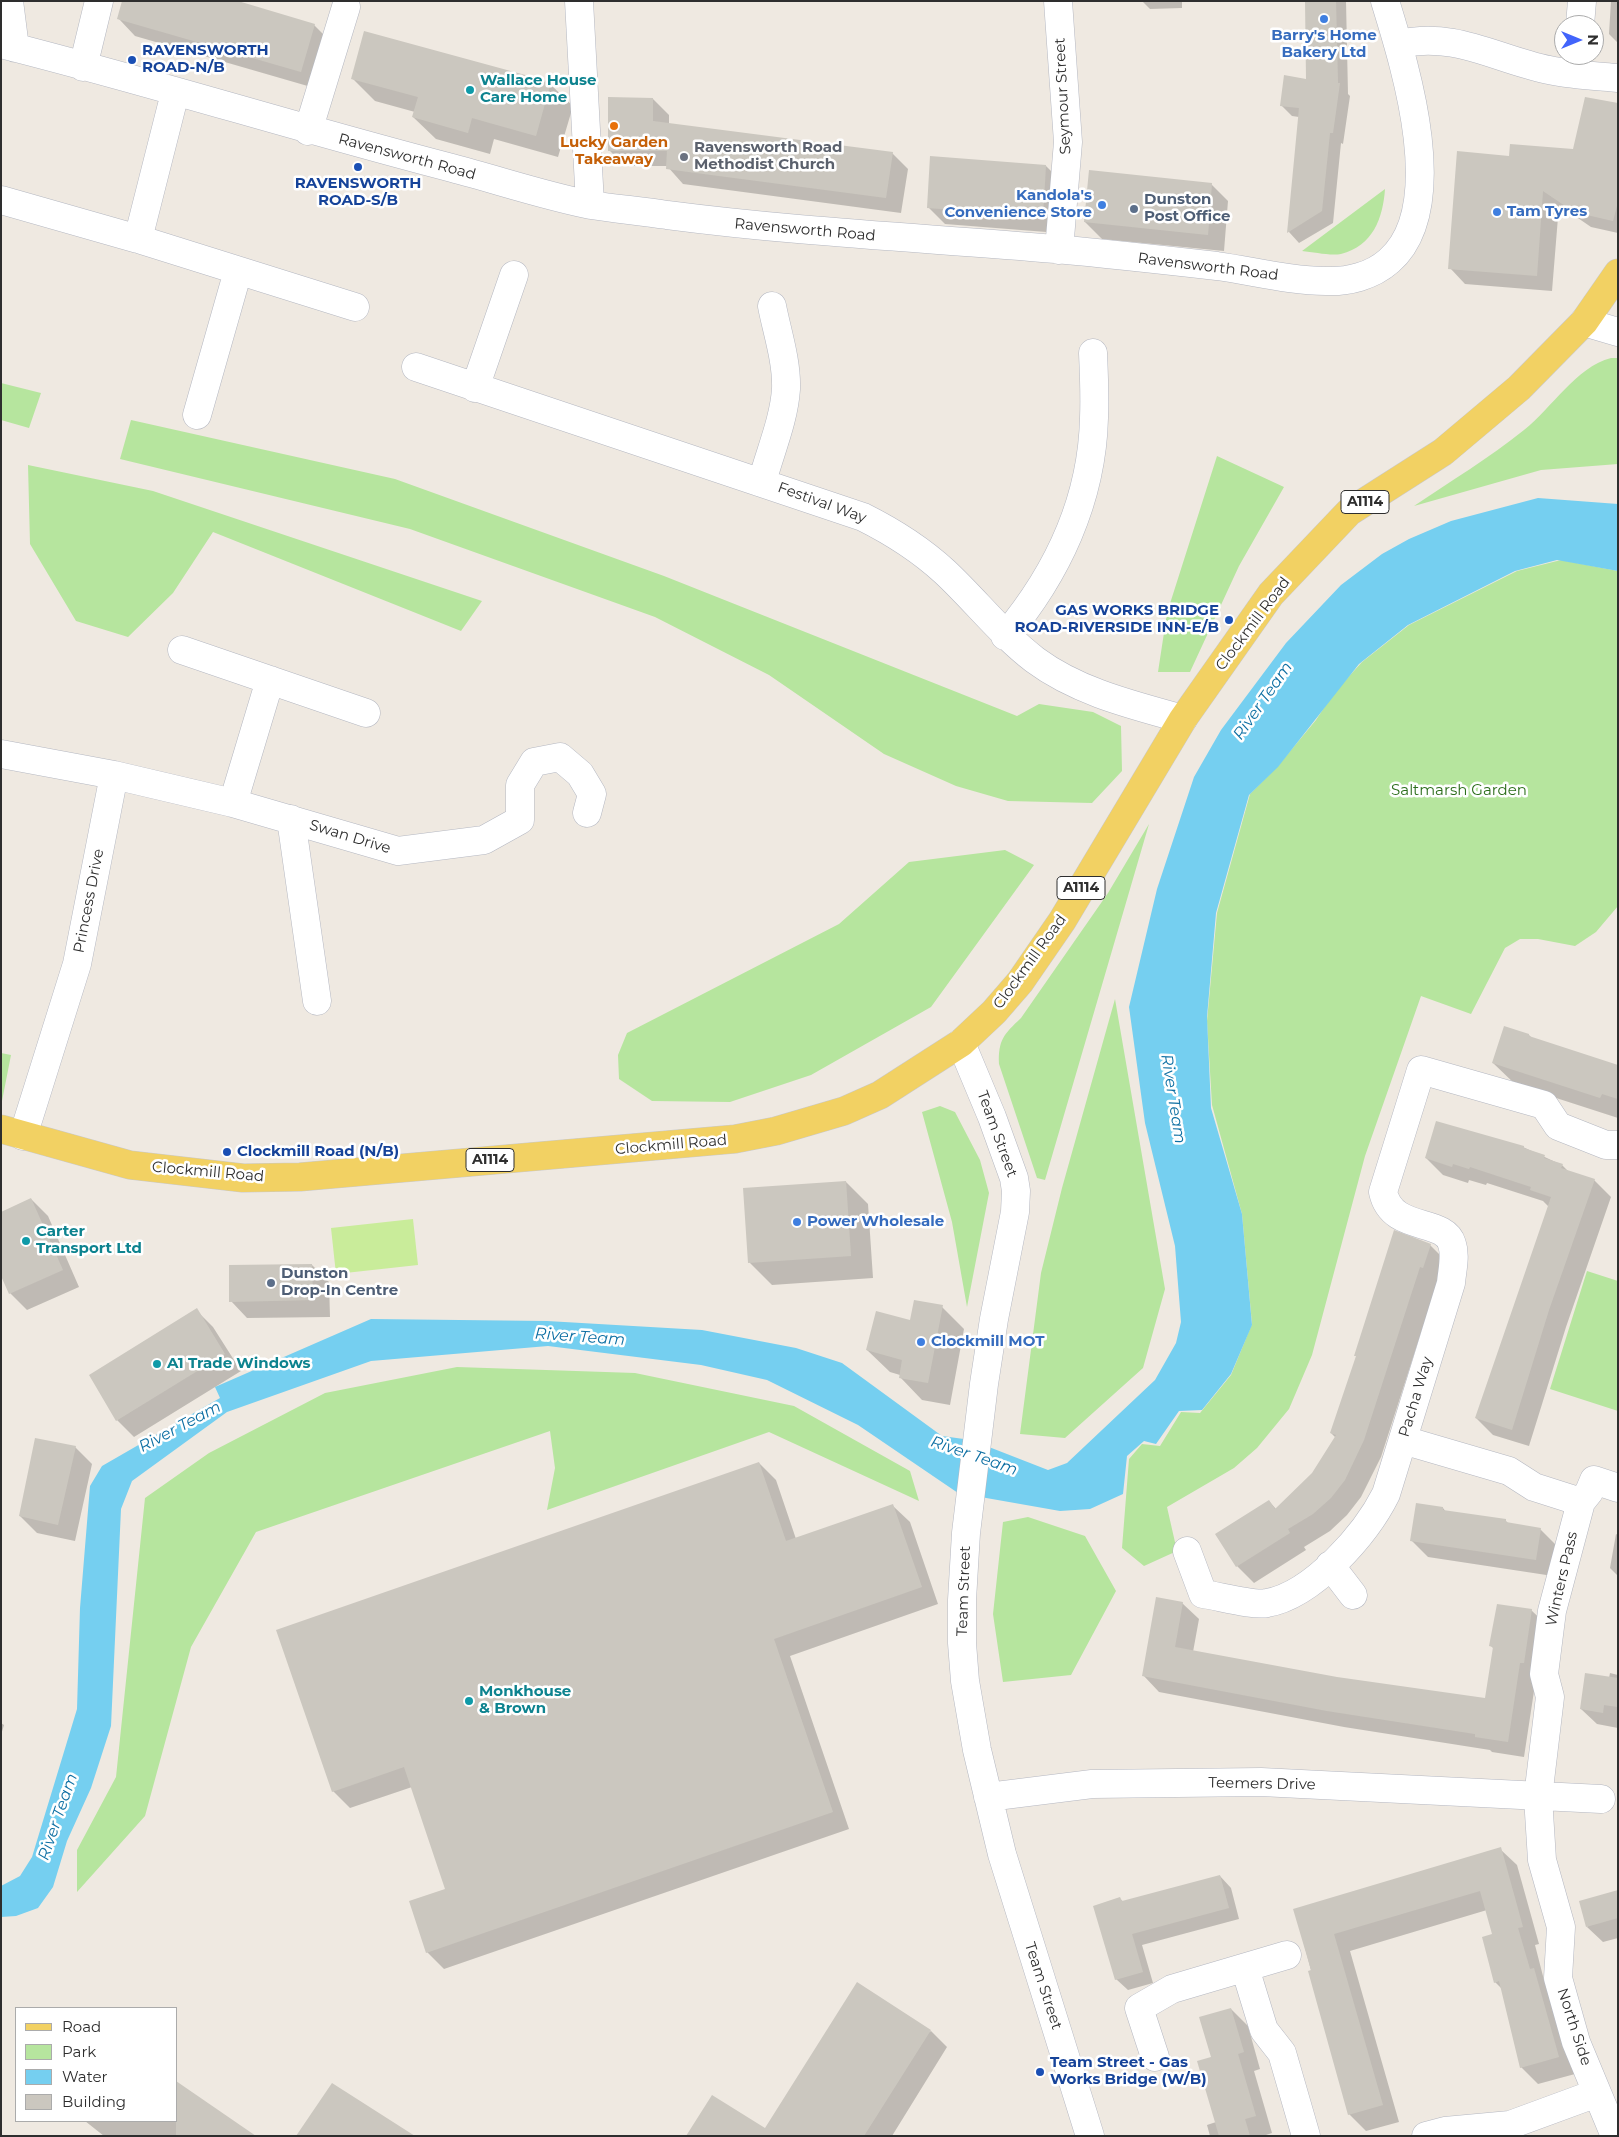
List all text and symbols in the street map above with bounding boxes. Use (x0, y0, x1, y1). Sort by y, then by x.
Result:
marker: Barry's Home Bakery Ltd (1318, 13, 1330, 25)
north arrow (1554, 15, 1604, 65)
place label: Barry's Home Bakery Ltd (1271, 27, 1377, 62)
text: N (1584, 34, 1602, 46)
street label: Seymour Street (1051, 37, 1075, 155)
place label: RAVENSWORTH ROAD-N/B (142, 42, 269, 77)
marker: RAVENSWORTH ROAD-N/B (126, 54, 138, 66)
place label: Wallace House Care Home (480, 72, 596, 107)
marker: Wallace House Care Home (464, 84, 476, 96)
marker: Lucky Garden Takeaway (608, 120, 620, 132)
street label: Ravensworth Road (336, 130, 478, 184)
place label: Lucky Garden Takeaway (560, 134, 668, 169)
place label: Ravensworth Road Methodist Church (694, 139, 842, 174)
marker: Ravensworth Road Methodist Church (678, 151, 690, 163)
marker: RAVENSWORTH ROAD-S/B (352, 161, 364, 173)
place label: RAVENSWORTH ROAD-S/B (295, 175, 421, 210)
place label: Kandola's Convenience Store (944, 187, 1092, 222)
place label: Dunston Post Office (1144, 191, 1230, 226)
marker: Kandola's Convenience Store (1096, 199, 1108, 211)
marker: Dunston Post Office (1128, 203, 1140, 215)
place label: Tam Tyres (1507, 203, 1587, 221)
marker: Tam Tyres (1491, 206, 1503, 218)
street label: Ravensworth Road (734, 215, 876, 245)
street label: Ravensworth Road (1137, 249, 1279, 285)
street label: Festival Way (775, 479, 869, 527)
road number: A1114 (1341, 491, 1389, 514)
street label: Clockmill Road (1212, 574, 1294, 674)
place label: GAS WORKS BRIDGE ROAD-RIVERSIDE INN-E/B (1014, 602, 1219, 637)
marker: GAS WORKS BRIDGE ROAD-RIVERSIDE INN-E/B (1223, 614, 1235, 626)
water label: River Team (1229, 658, 1297, 744)
park label: Saltmarsh Garden (1391, 782, 1527, 800)
street label: Swan Drive (307, 816, 393, 858)
street label: Princess Drive (70, 847, 108, 955)
road number: A1114 (1057, 876, 1105, 900)
street label: Clockmill Road (990, 911, 1070, 1013)
water label: River Team (1156, 1053, 1190, 1145)
street label: Team Street (973, 1088, 1021, 1180)
street label: Clockmill Road (614, 1131, 728, 1159)
place label: Clockmill Road (N/B) (237, 1143, 399, 1161)
marker: Clockmill Road (N/B) (221, 1146, 233, 1158)
road number: A1114 (466, 1148, 514, 1172)
street label: Clockmill Road (151, 1158, 265, 1186)
place label: Power Wholesale (807, 1213, 944, 1231)
marker: Power Wholesale (791, 1216, 803, 1228)
place label: Carter Transport Ltd (36, 1223, 142, 1258)
marker: Carter Transport Ltd (20, 1235, 32, 1247)
place label: Dunston Drop-In Centre (281, 1265, 398, 1300)
marker: Dunston Drop-In Centre (265, 1277, 277, 1289)
water label: River Team (534, 1324, 626, 1350)
place label: Clockmill MOT (931, 1333, 1044, 1351)
marker: Clockmill MOT (915, 1336, 927, 1348)
place label: A1 Trade Windows (167, 1355, 311, 1373)
street label: Pacha Way (1395, 1355, 1437, 1439)
marker: A1 Trade Windows (151, 1358, 163, 1370)
water label: River Team (136, 1397, 224, 1457)
water label: River Team (928, 1432, 1020, 1480)
street label: Winters Pass (1542, 1530, 1582, 1628)
street label: Team Street (953, 1545, 975, 1637)
place label: Monkhouse & Brown (479, 1683, 571, 1718)
marker: Monkhouse & Brown (463, 1695, 475, 1707)
water label: River Team (34, 1771, 82, 1863)
street label: Teemers Drive (1208, 1774, 1316, 1794)
street label: Team Street (1020, 1940, 1066, 2032)
street label: North Side (1553, 1986, 1595, 2068)
legend (15, 2007, 178, 2122)
text: Road (62, 2017, 101, 2036)
text: Park (62, 2042, 96, 2061)
place label: Team Street - Gas Works Bridge (W/B) (1050, 2054, 1207, 2089)
marker: Team Street - Gas Works Bridge (W/B) (1034, 2066, 1046, 2078)
text: Water (62, 2067, 108, 2086)
text: Building (62, 2092, 126, 2111)

